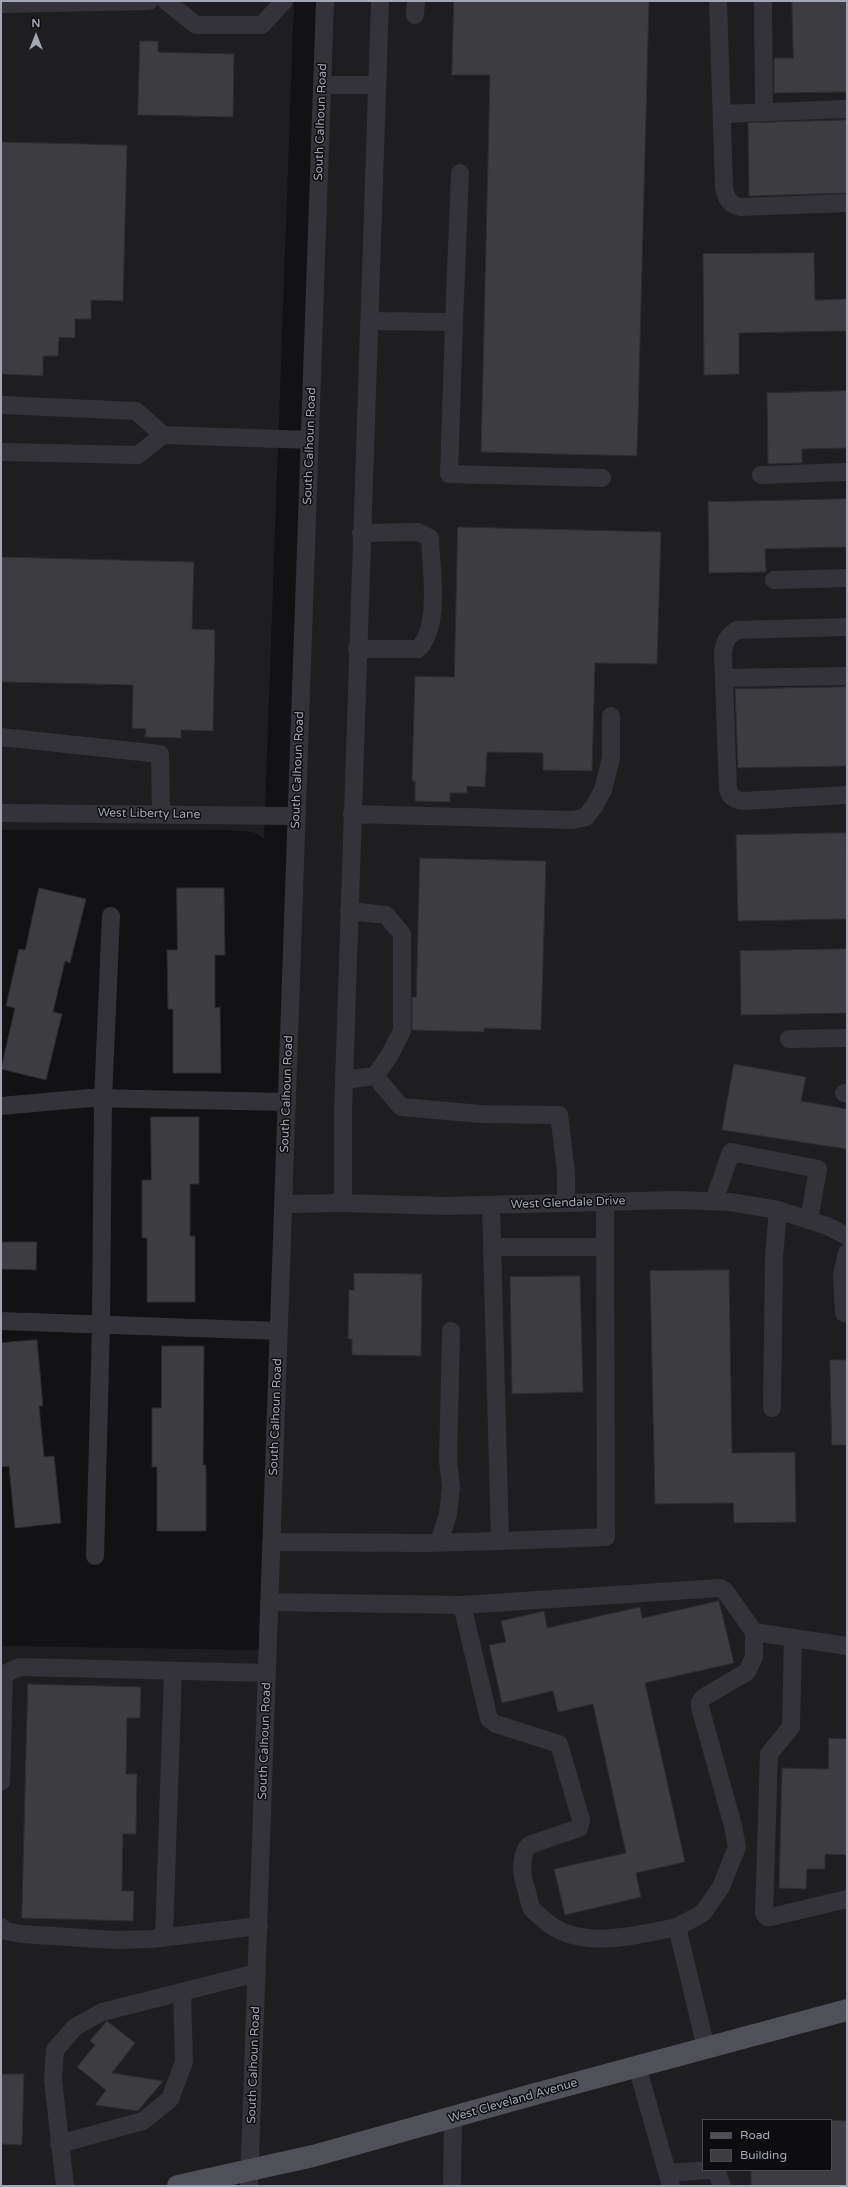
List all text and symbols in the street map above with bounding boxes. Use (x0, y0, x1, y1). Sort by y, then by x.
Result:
north arrow (16, 16, 56, 56)
text: N (32, 17, 40, 30)
street label: South Calhoun Road (312, 63, 330, 181)
street label: South Calhoun Road (301, 387, 319, 505)
street label: South Calhoun Road (289, 711, 307, 829)
street label: West Liberty Lane (98, 806, 200, 822)
street label: South Calhoun Road (278, 1035, 296, 1153)
street label: West Glendale Drive (510, 1194, 626, 1212)
street label: South Calhoun Road (267, 1358, 285, 1476)
street label: South Calhoun Road (256, 1682, 274, 1800)
street label: South Calhoun Road (245, 2006, 263, 2124)
street label: West Cleveland Avenue (447, 2076, 579, 2126)
legend (702, 2119, 832, 2171)
text: Road (740, 2128, 770, 2142)
text: Building (740, 2148, 787, 2162)

